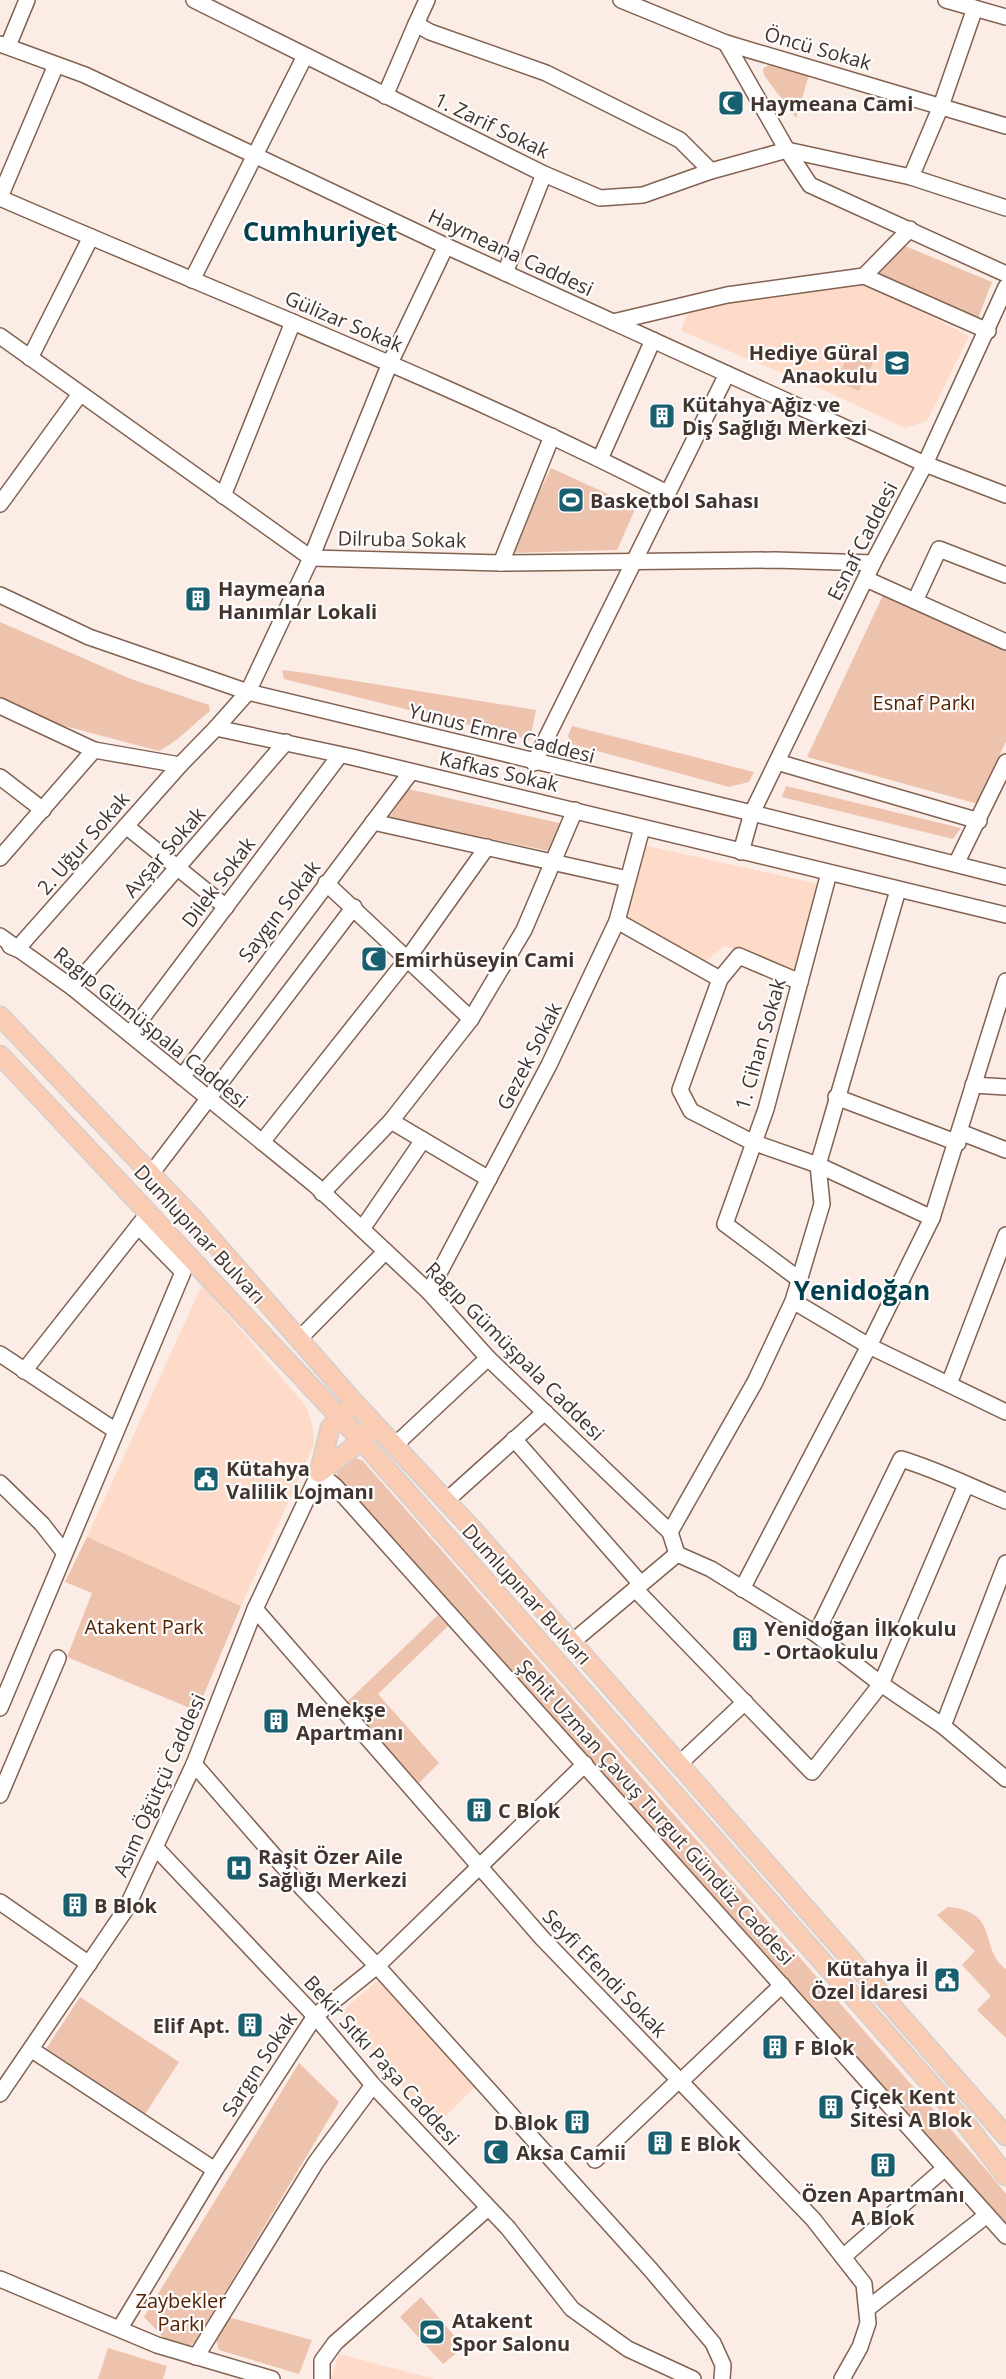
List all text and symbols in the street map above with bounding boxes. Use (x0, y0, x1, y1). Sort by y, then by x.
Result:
street label: Öncü Sokak (761, 20, 875, 76)
street label: 1. Zarif Sokak (430, 86, 554, 165)
mosque icon: Haymeana Cami (716, 88, 746, 118)
place label: Haymeana Cami (750, 90, 913, 117)
street label: Haymeana Caddesi (424, 202, 598, 302)
district label: Cumhuriyet (243, 213, 397, 249)
street label: Gülizar Sokak (281, 284, 408, 358)
place label: Hediye Güral Anaokulu (749, 339, 878, 389)
school or university icon: Hediye Güral Anaokulu (882, 348, 912, 378)
place label: Kütahya Ağız ve Diş Sağlığı Merkezi (682, 391, 867, 441)
building icon: Kütahya Ağız ve Diş Sağlığı Merkezi (647, 401, 677, 431)
street label: Esnaf Caddesi (820, 477, 904, 605)
sports icon: Basketbol Sahası (556, 485, 586, 515)
place label: Basketbol Sahası (590, 487, 759, 514)
street label: Dilruba Sokak (337, 524, 467, 554)
place label: Haymeana Hanımlar Lokali (218, 575, 377, 625)
building icon: Haymeana Hanımlar Lokali (183, 584, 213, 614)
park label: Esnaf Parkı (873, 689, 975, 716)
street label: Yunus Emre Caddesi (406, 697, 598, 769)
street label: Kafkas Sokak (437, 744, 562, 798)
street label: 2. Uğur Sokak (31, 785, 136, 900)
street label: Avşar Sokak (117, 801, 211, 903)
street label: Dilek Sokak (175, 831, 261, 933)
street label: Saygın Sokak (232, 854, 326, 967)
street label: Ragıp Gümüşpala Caddesi (48, 940, 254, 1114)
mosque icon: Emirhüseyin Cami (359, 944, 389, 974)
place label: Emirhüseyin Cami (394, 946, 574, 973)
street label: 1. Cihan Sokak (728, 975, 792, 1113)
street label: Gezek Sokak (490, 997, 568, 1114)
street label: Dumlupınar Bulvarı (128, 1159, 272, 1309)
street label: Ragıp Gümüşpala Caddesi (420, 1256, 610, 1446)
district label: Yenidoğan (794, 1272, 930, 1308)
place label: Kütahya Valilik Lojmanı (226, 1455, 374, 1505)
public building icon: Kütahya Valilik Lojmanı (191, 1464, 221, 1494)
street label: Dumlupınar Bulvarı (456, 1518, 598, 1670)
park label: Atakent Park (84, 1613, 204, 1640)
place label: Yenidoğan İlkokulu - Ortaokulu (764, 1615, 957, 1665)
building icon: Yenidoğan İlkokulu - Ortaokulu (730, 1624, 760, 1654)
street label: Şehit Uzman Çavuş Turgut Gündüz Caddesi (511, 1653, 801, 1971)
street label: Asım Öğütçü Caddesi (106, 1689, 212, 1881)
place label: Menekşe Apartmanı (296, 1696, 403, 1746)
building icon: Menekşe Apartmanı (261, 1706, 291, 1736)
building icon: C Blok (464, 1795, 494, 1825)
place label: C Blok (498, 1797, 561, 1824)
place label: Raşit Özer Aile Sağlığı Merkezi (258, 1843, 407, 1893)
hospital icon: Raşit Özer Aile Sağlığı Merkezi (224, 1853, 254, 1883)
building icon: B Blok (60, 1890, 90, 1920)
place label: B Blok (94, 1892, 158, 1919)
street label: Seyfi Efendi Sokak (537, 1903, 673, 2043)
place label: Kütahya İl Özel İdaresi (811, 1955, 928, 2005)
public building icon: Kütahya İl Özel İdaresi (932, 1965, 962, 1995)
street label: Bekir Sıtkı Paşa Caddesi (298, 1969, 466, 2151)
street label: Sargın Sokak (215, 2006, 303, 2121)
building icon: Elif Apt. (235, 2010, 265, 2040)
place label: Elif Apt. (153, 2012, 230, 2039)
building icon: F Blok (760, 2032, 790, 2062)
place label: F Blok (794, 2034, 855, 2061)
place label: Çiçek Kent Sitesi A Blok (850, 2083, 973, 2133)
building icon: Çiçek Kent Sitesi A Blok (816, 2092, 846, 2122)
building icon: D Blok (562, 2107, 592, 2137)
place label: D Blok (494, 2109, 559, 2136)
building icon: E Blok (645, 2128, 675, 2158)
place label: E Blok (680, 2130, 741, 2157)
mosque icon: Aksa Camii (481, 2137, 511, 2167)
place label: Aksa Camii (516, 2139, 626, 2166)
building icon: Özen Apartmanı A Blok (868, 2150, 898, 2180)
place label: Özen Apartmanı A Blok (801, 2181, 965, 2231)
park label: Zaybekler Parkı (135, 2287, 227, 2337)
place label: Atakent Spor Salonu (452, 2307, 570, 2357)
sports icon: Atakent Spor Salonu (417, 2317, 447, 2347)

